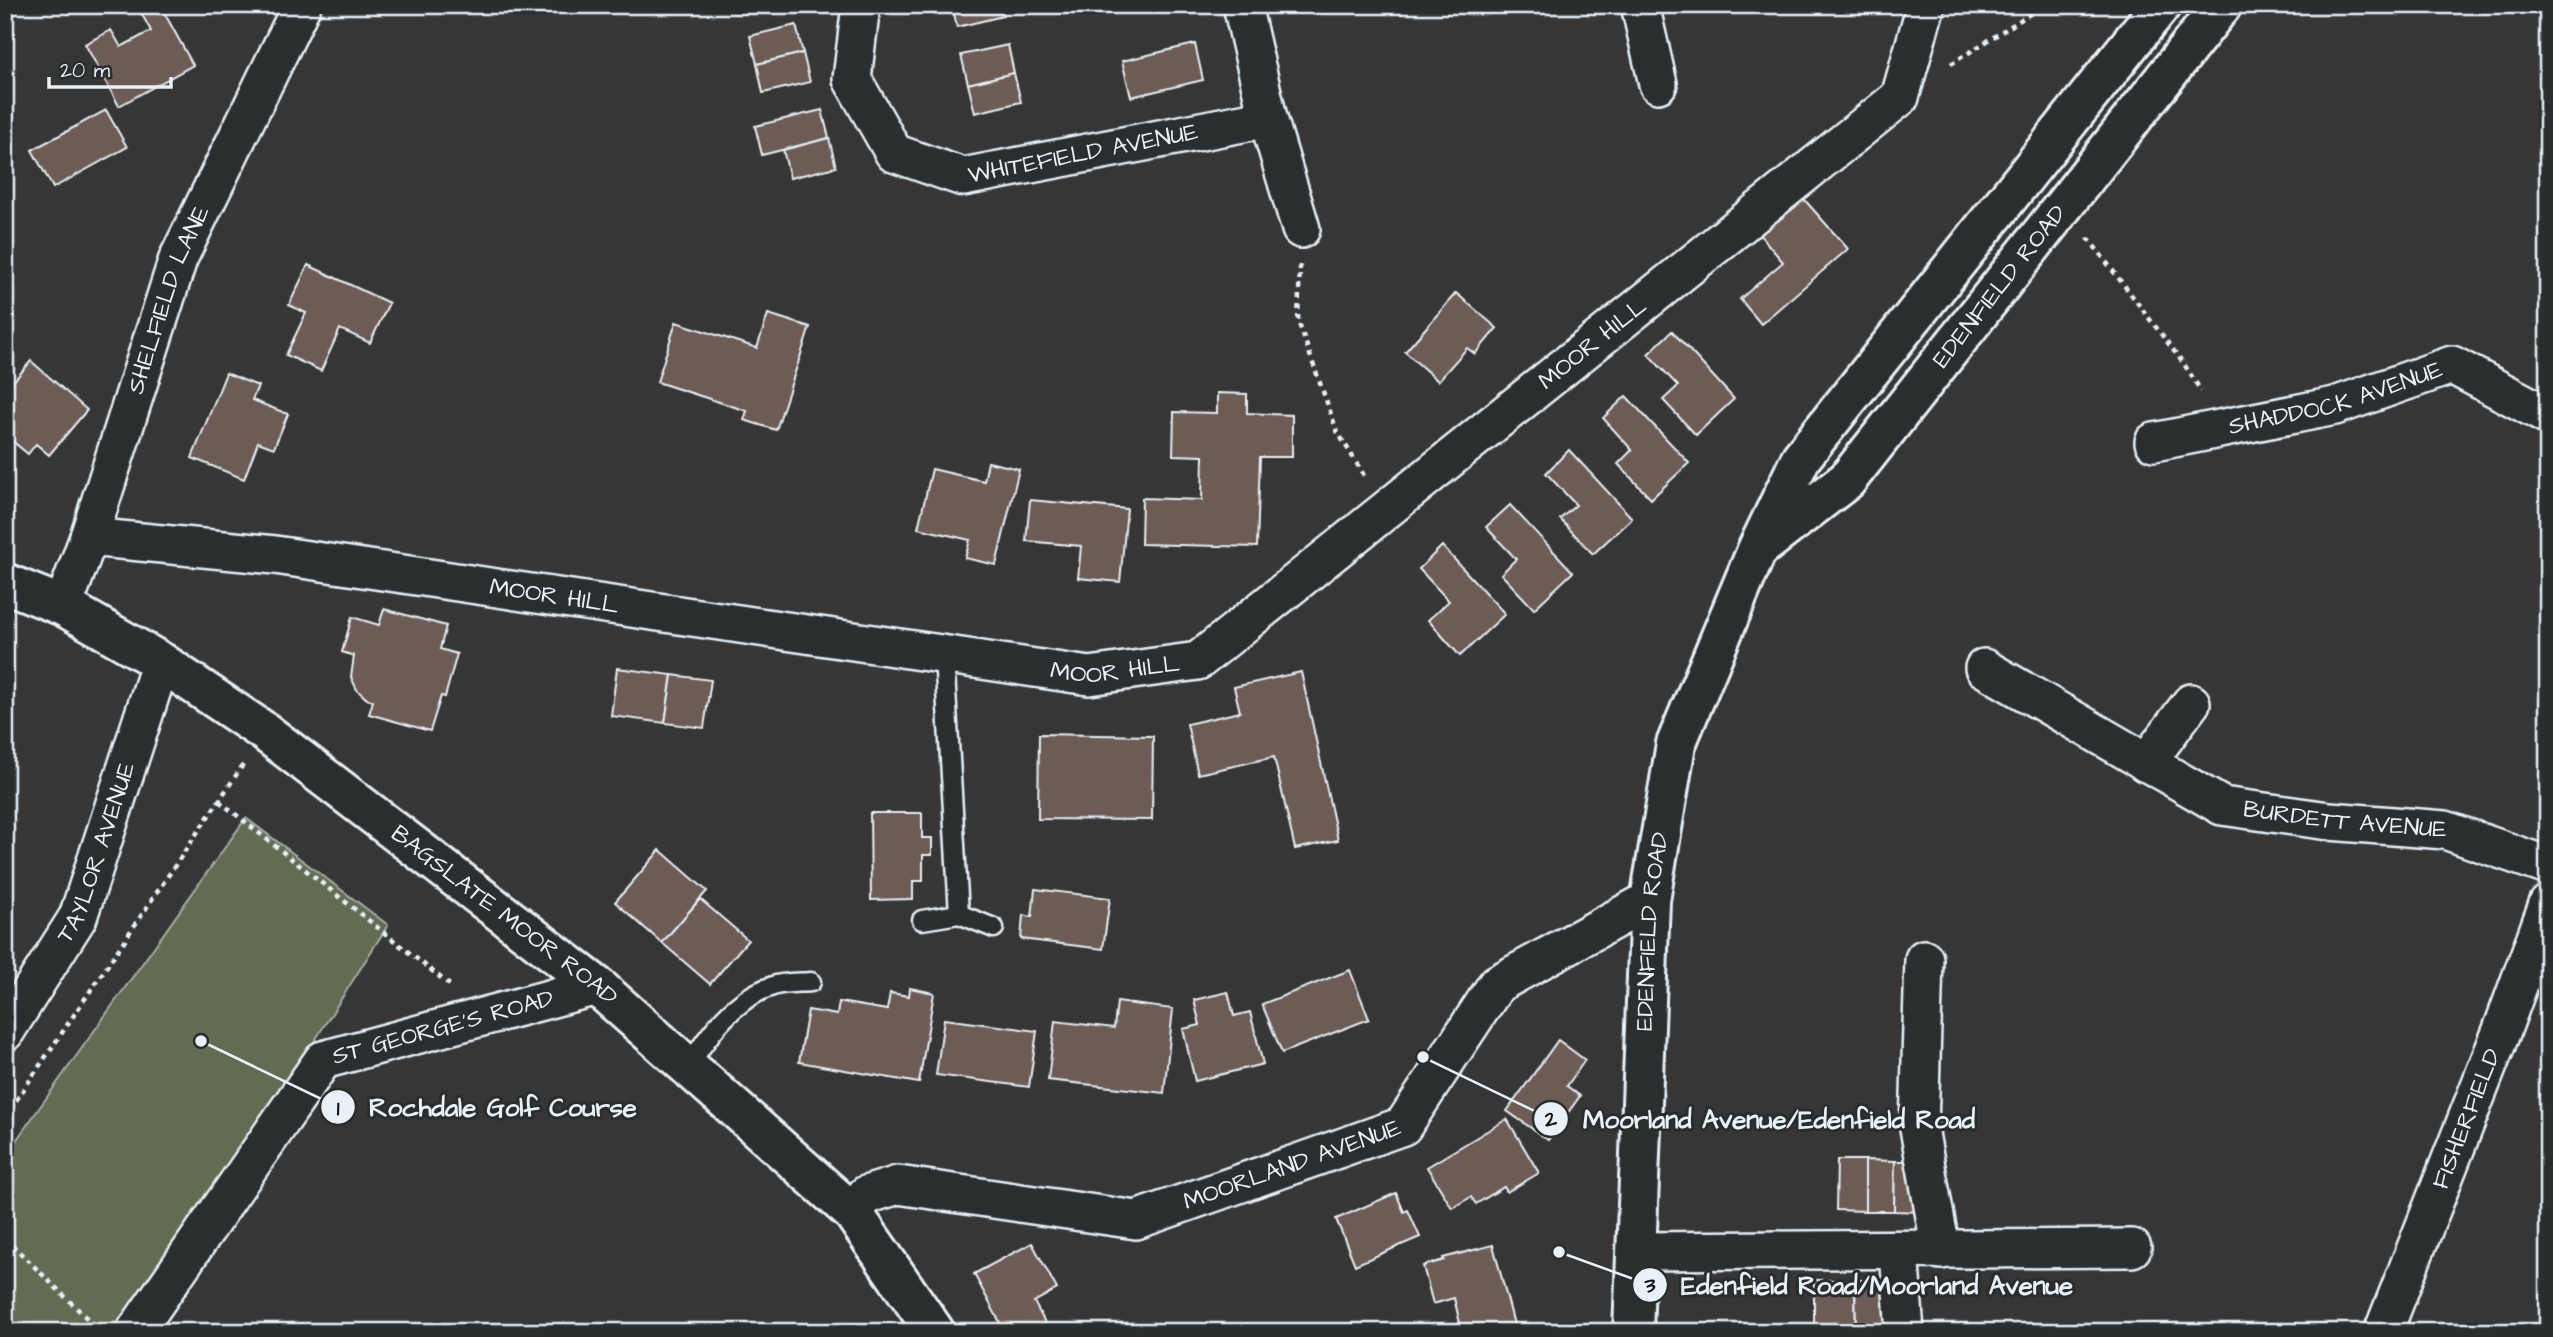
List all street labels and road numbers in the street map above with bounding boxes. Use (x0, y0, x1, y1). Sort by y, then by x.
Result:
street label: WHITEFIELD AVENUE (965, 115, 1201, 193)
street label: EDENFIELD ROAD (1925, 198, 2075, 375)
street label: SHELFIELD LANE (119, 200, 219, 398)
street label: MOOR HILL (1531, 290, 1654, 398)
street label: SHADDOCK AVENUE (2226, 353, 2447, 444)
street label: MOOR HILL (487, 570, 621, 623)
street label: MOOR HILL (1048, 647, 1182, 693)
street label: TAYLOR AVENUE (49, 758, 144, 950)
street label: BURDETT AVENUE (2241, 792, 2448, 847)
street label: BAGSLATE MOOR ROAD (384, 817, 625, 1014)
street label: EDENFIELD ROAD (1628, 830, 1678, 1032)
street label: ST GEORGE'S ROAD (329, 981, 557, 1074)
street label: FISHERFIELD (2424, 1044, 2510, 1194)
street label: MOORLAND AVENUE (1179, 1111, 1406, 1219)

